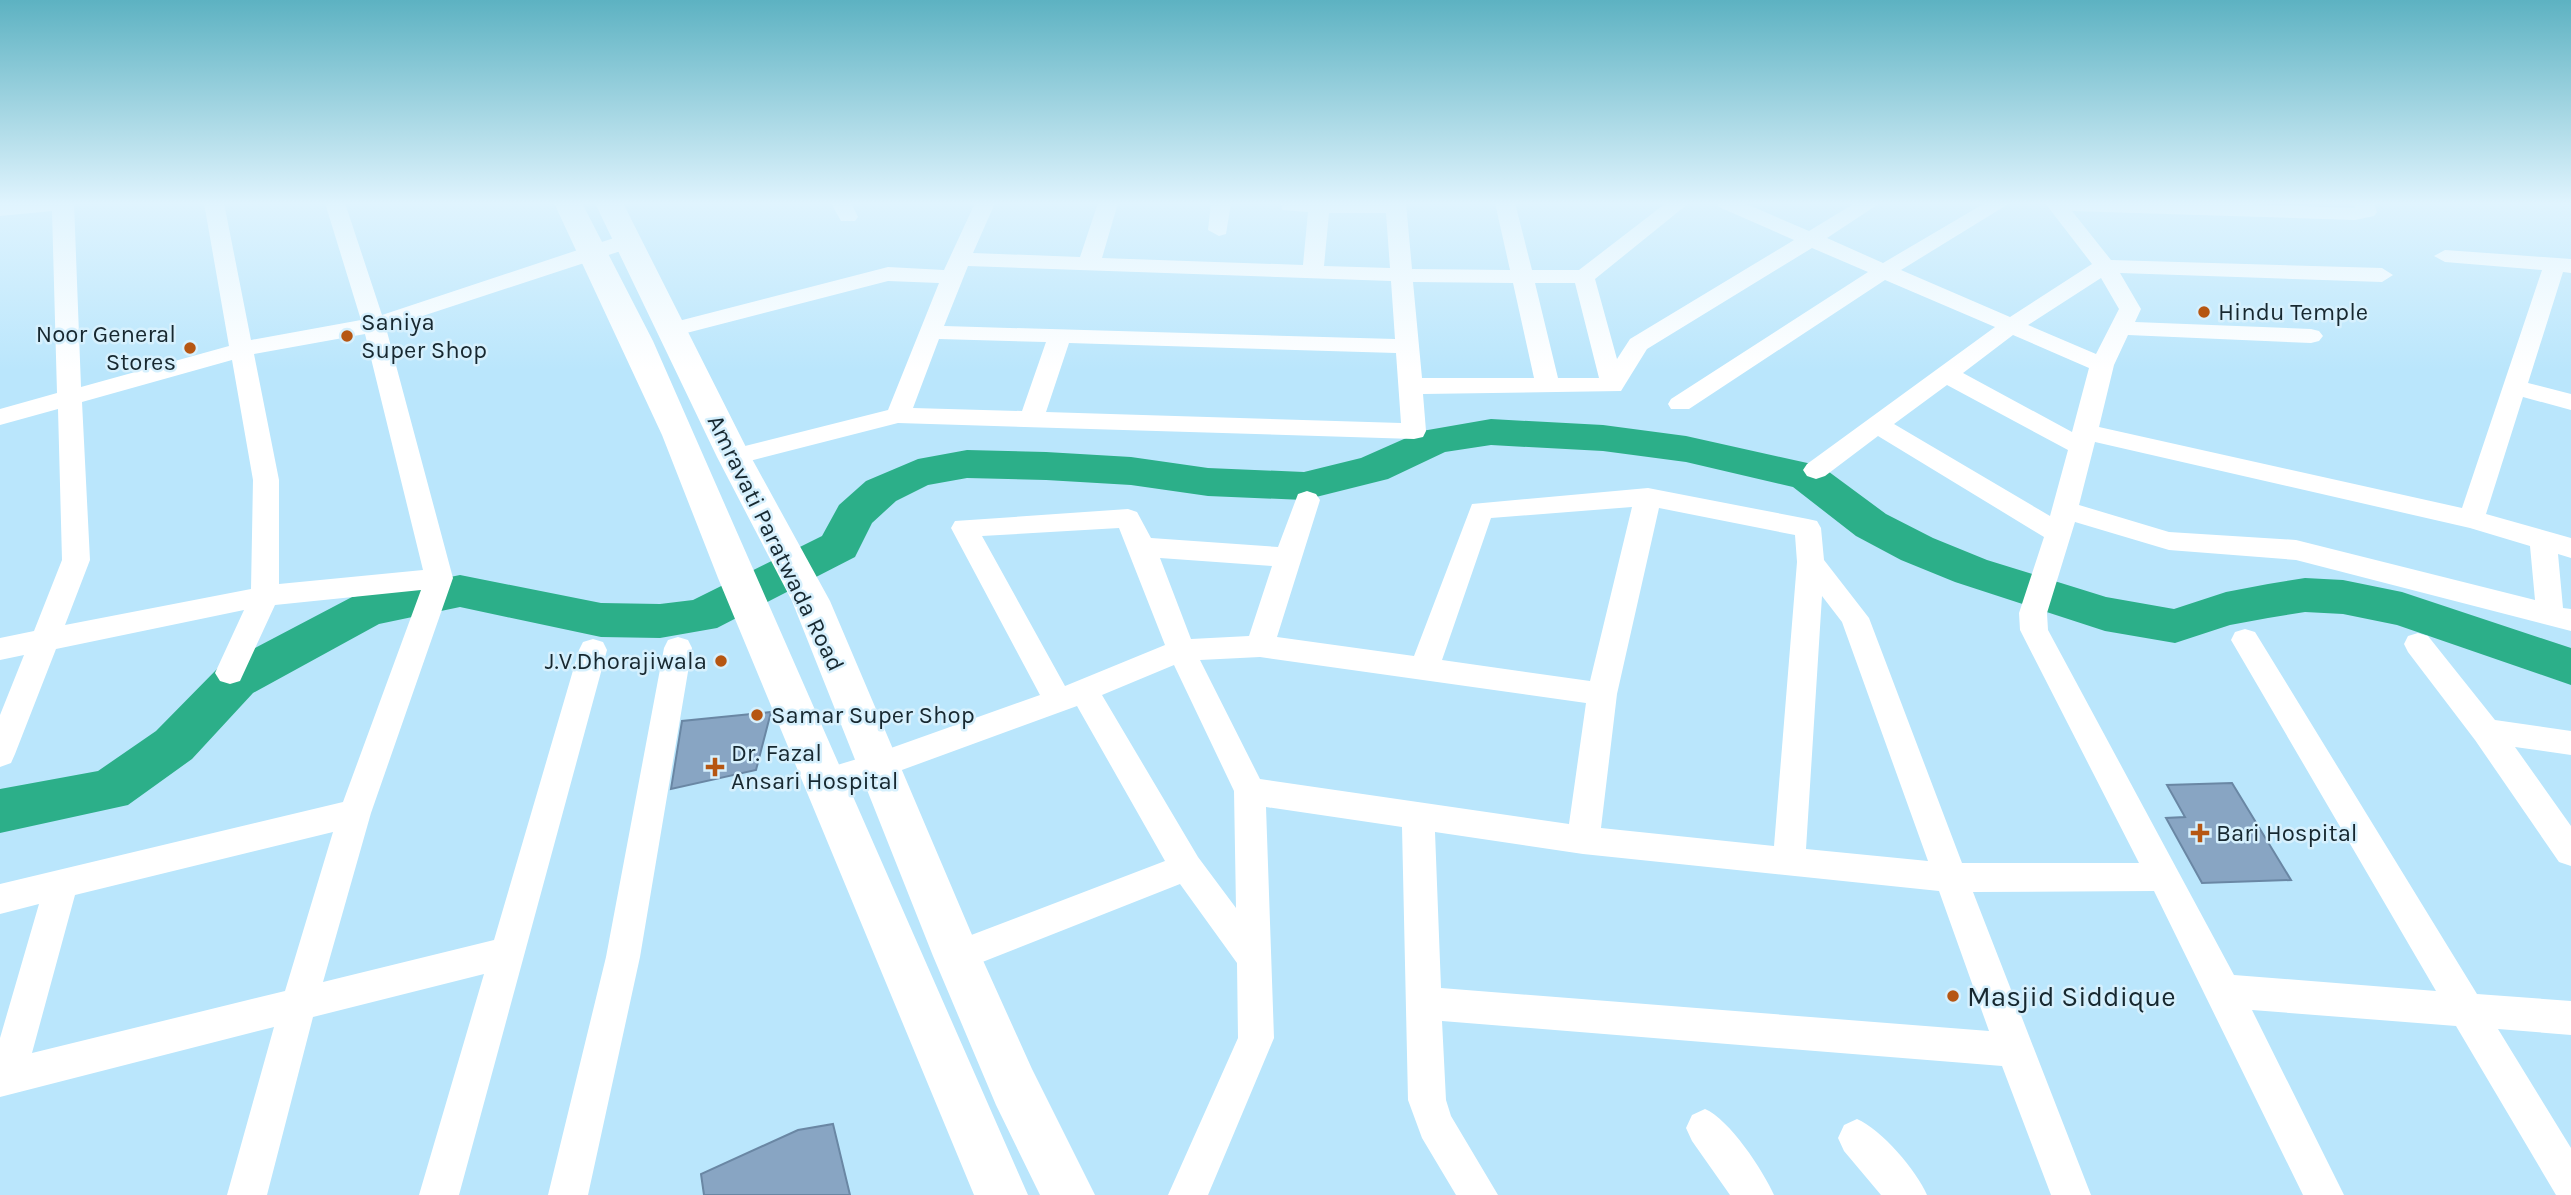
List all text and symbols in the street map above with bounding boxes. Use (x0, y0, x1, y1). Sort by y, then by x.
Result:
place label: Hindu Temple (2218, 298, 2368, 326)
marker: Hindu Temple (2196, 304, 2212, 320)
place label: Saniya Super Shop (361, 308, 487, 364)
place label: Noor General Stores (36, 320, 176, 376)
marker: Saniya Super Shop (339, 328, 355, 344)
marker: Noor General Stores (182, 340, 198, 356)
street label: Amravati Paratwada Road (702, 410, 850, 676)
place label: J.V.Dhorajiwala (545, 647, 707, 675)
marker: J.V.Dhorajiwala (713, 653, 729, 669)
place label: Samar Super Shop (771, 701, 975, 729)
marker: Samar Super Shop (749, 707, 765, 723)
place label: Dr. Fazal Ansari Hospital (731, 739, 899, 795)
marker: Dr. Fazal Ansari Hospital (705, 757, 725, 777)
place label: Bari Hospital (2216, 819, 2358, 847)
marker: Bari Hospital (2190, 823, 2210, 843)
place label: Masjid Siddique (1967, 980, 2176, 1013)
marker: Masjid Siddique (1945, 988, 1961, 1004)

